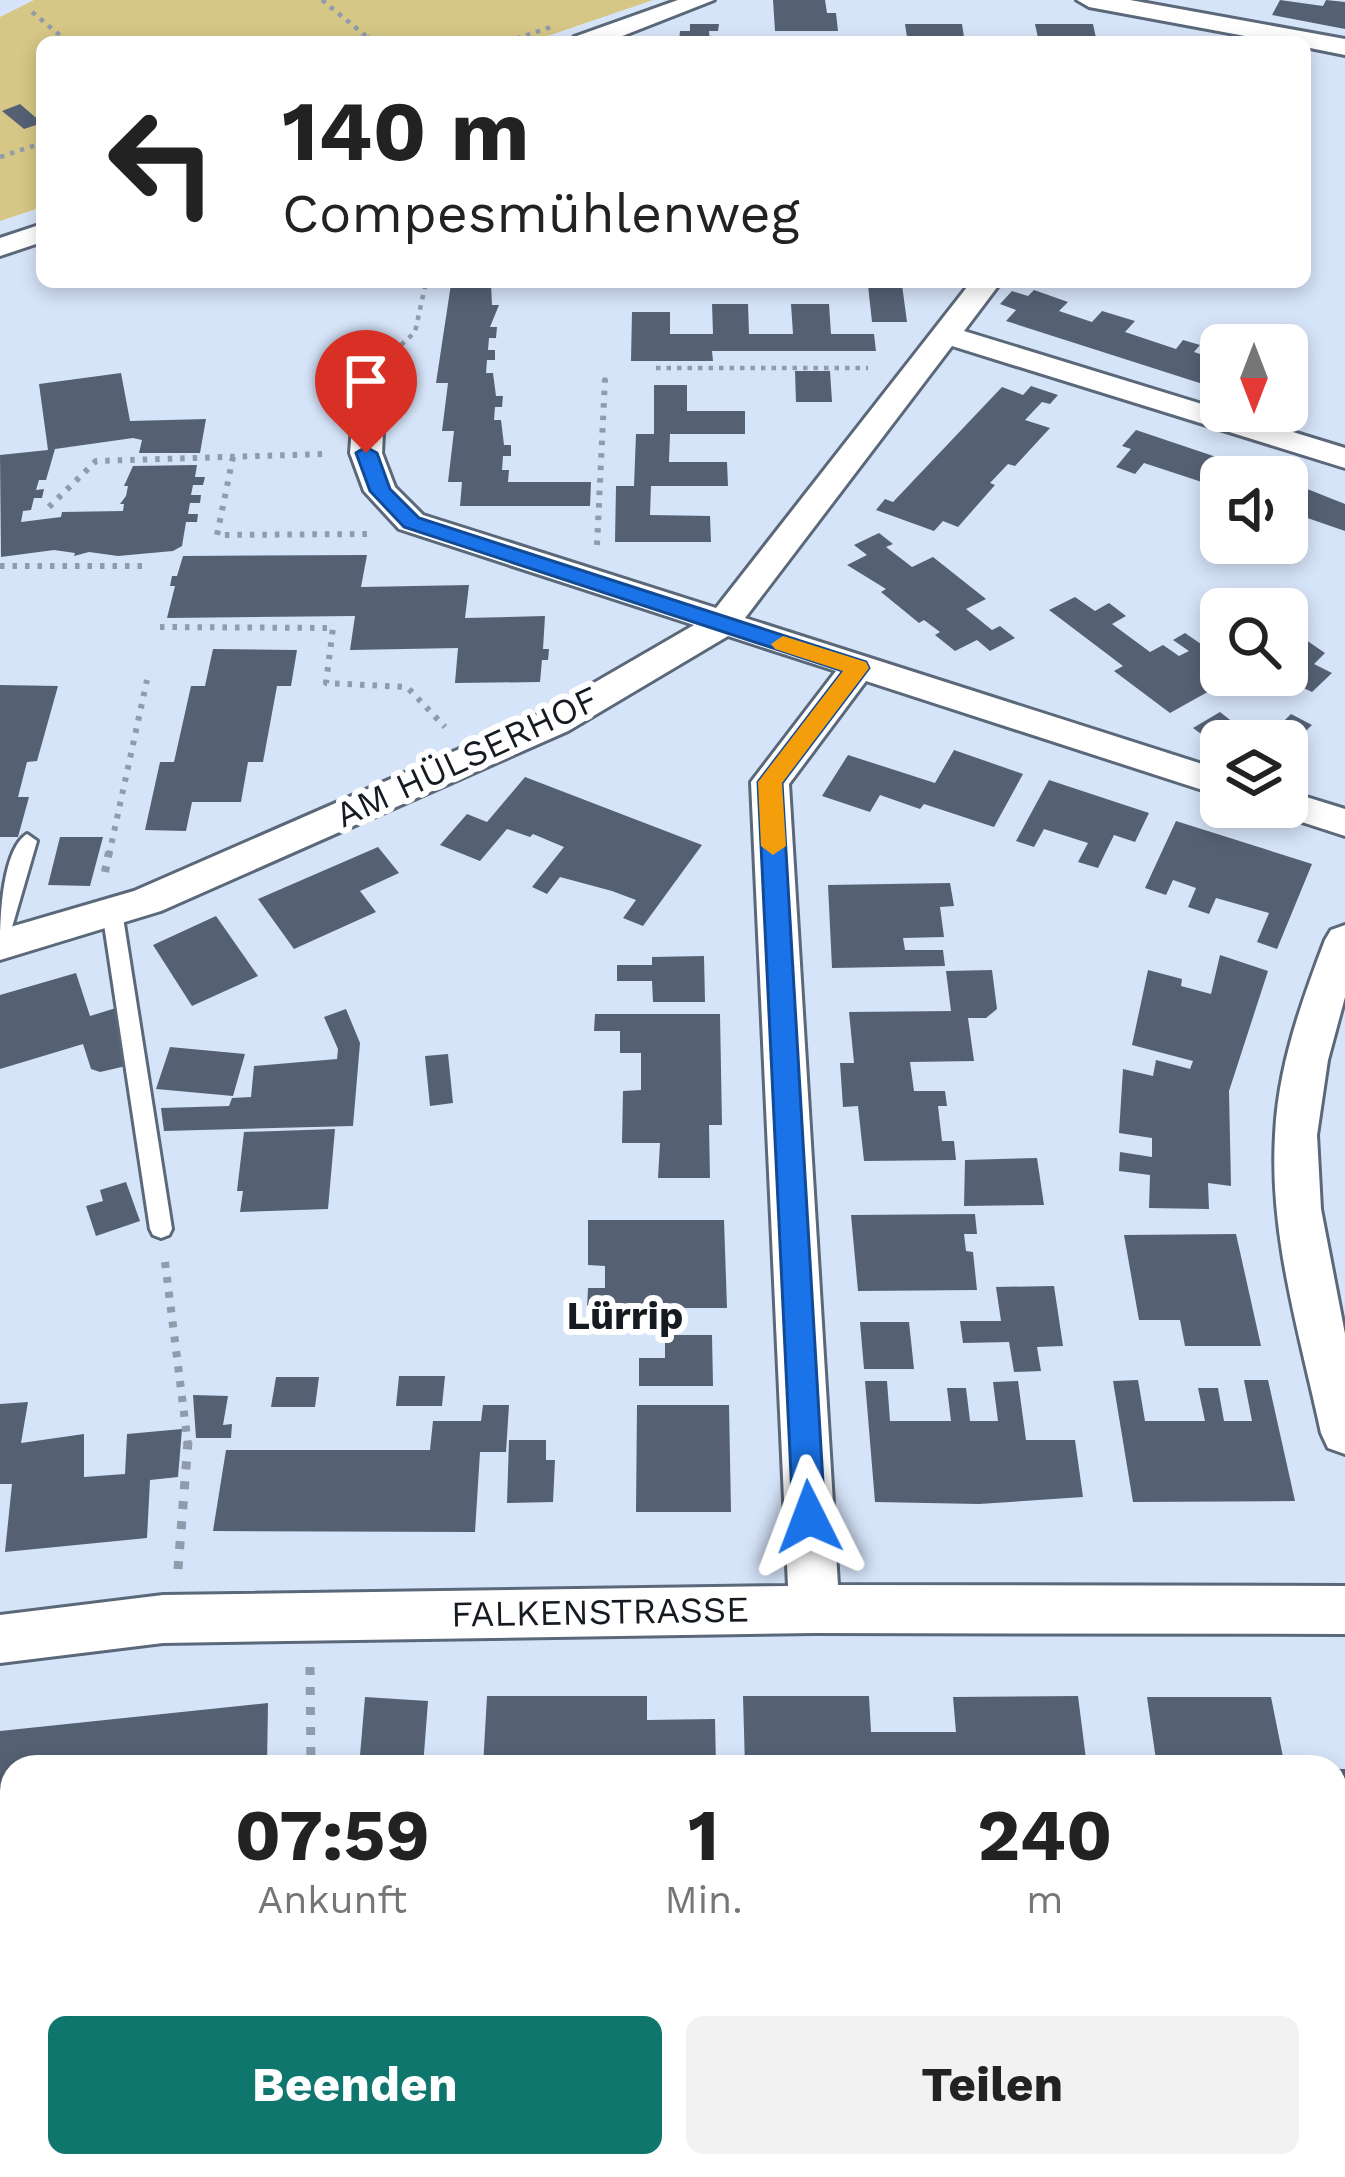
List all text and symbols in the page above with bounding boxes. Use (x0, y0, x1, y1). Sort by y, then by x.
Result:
text: 140 m (282, 82, 530, 180)
icon: left (84, 84, 240, 240)
text: Compesmühlenweg (282, 182, 799, 245)
north arrow (1200, 324, 1308, 432)
map controls (1200, 324, 1308, 828)
pin (315, 330, 417, 453)
icon: arrive (333, 348, 399, 414)
button: sound (1200, 456, 1308, 564)
button: search (1200, 588, 1308, 696)
street label: AM HÜLSERHOF (329, 678, 605, 836)
button: layers (1200, 720, 1308, 828)
district label: Lürrip (567, 1293, 683, 1338)
position arrow (746, 1454, 872, 1580)
street label: FALKENSTRASSE (451, 1588, 749, 1636)
text: 07:59 (235, 1793, 430, 1877)
text: 1 (688, 1793, 719, 1877)
text: 240 (977, 1793, 1112, 1877)
text: Ankunft (257, 1877, 407, 1922)
text: Min. (664, 1877, 743, 1922)
text: m (1026, 1877, 1063, 1922)
button: Beenden (48, 2016, 662, 2154)
button: Teilen (686, 2016, 1299, 2154)

